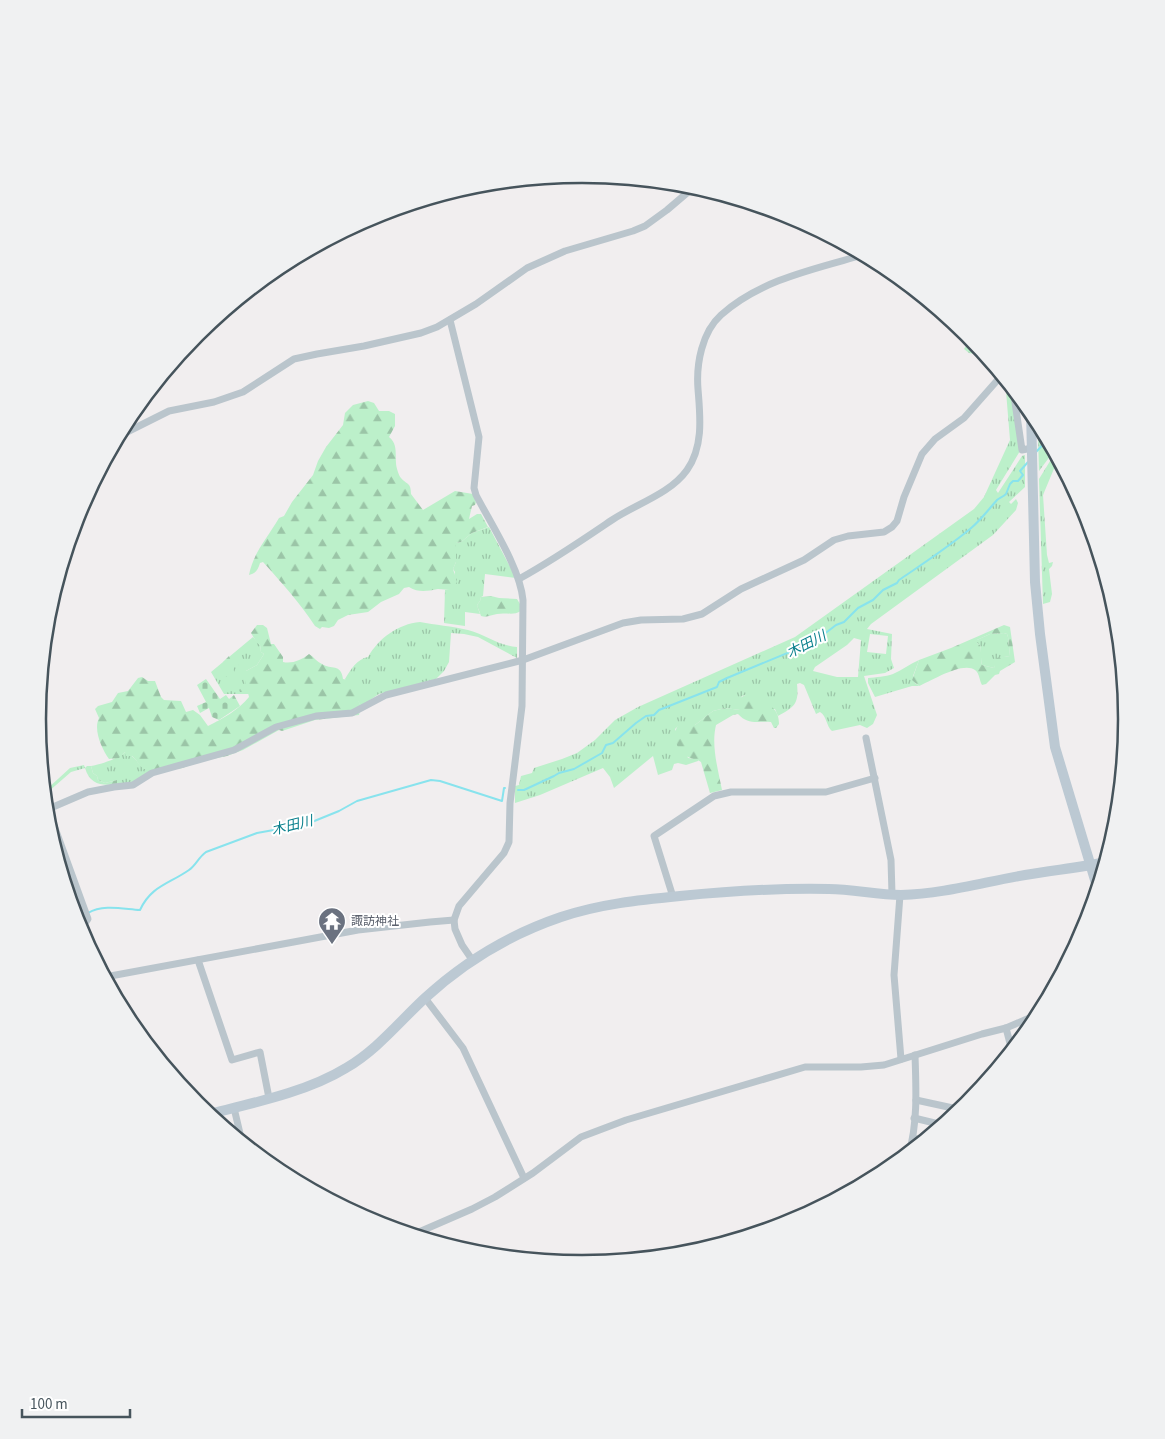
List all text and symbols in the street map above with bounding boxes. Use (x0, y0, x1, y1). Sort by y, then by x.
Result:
water label: 木田川 (783, 626, 831, 663)
water label: 木田川 (269, 811, 317, 841)
temple icon: 諏訪神社 (317, 906, 347, 945)
place label: 諏訪神社 (351, 913, 399, 930)
scale bar (22, 1386, 130, 1418)
text: 100 m (30, 1394, 68, 1415)

